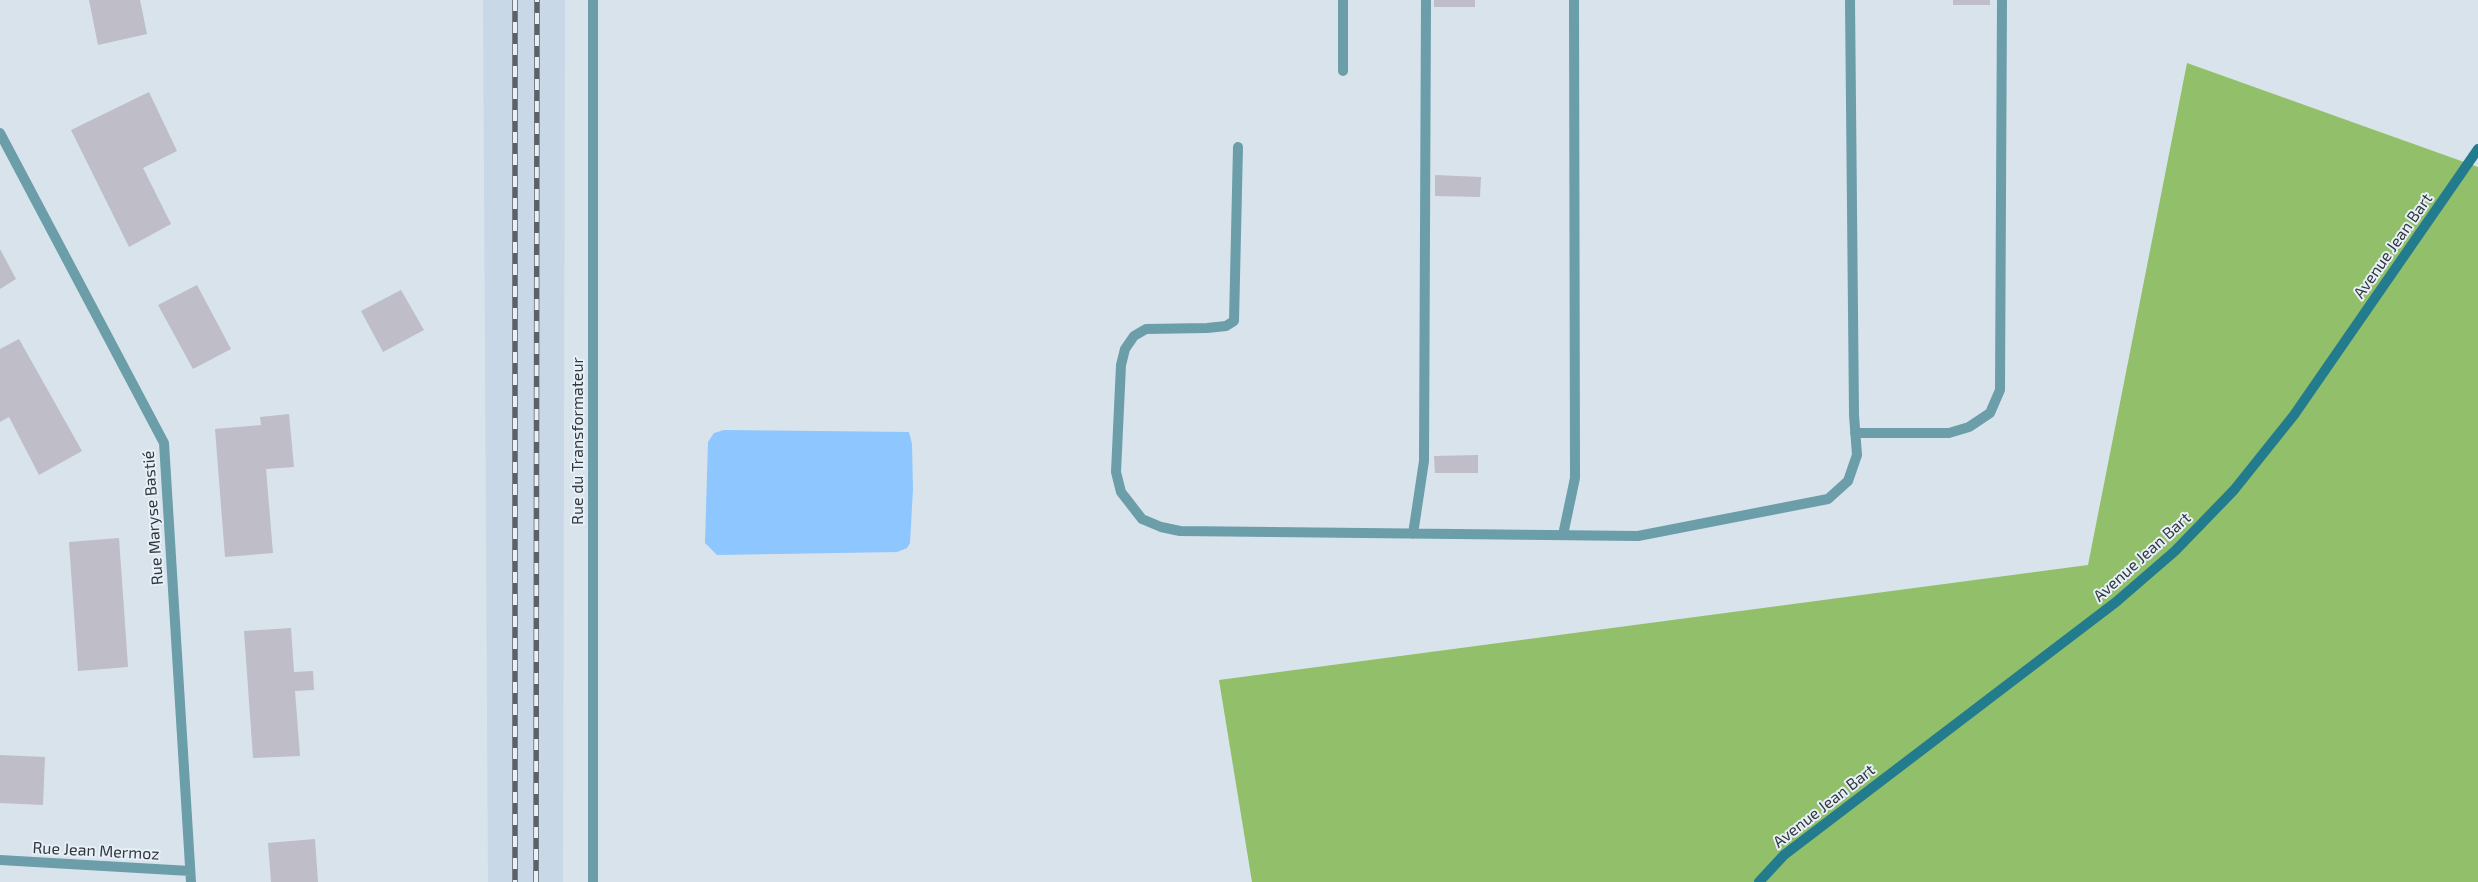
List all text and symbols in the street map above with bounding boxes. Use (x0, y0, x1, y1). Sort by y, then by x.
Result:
street label: Avenue Jean Bart (2350, 190, 2436, 302)
street label: Rue du Transformateur (568, 357, 588, 525)
street label: Rue Maryse Bastié (139, 450, 167, 586)
street label: Avenue Jean Bart (2089, 508, 2195, 606)
street label: Avenue Jean Bart (1769, 760, 1879, 852)
street label: Rue Jean Mermoz (32, 838, 160, 864)

